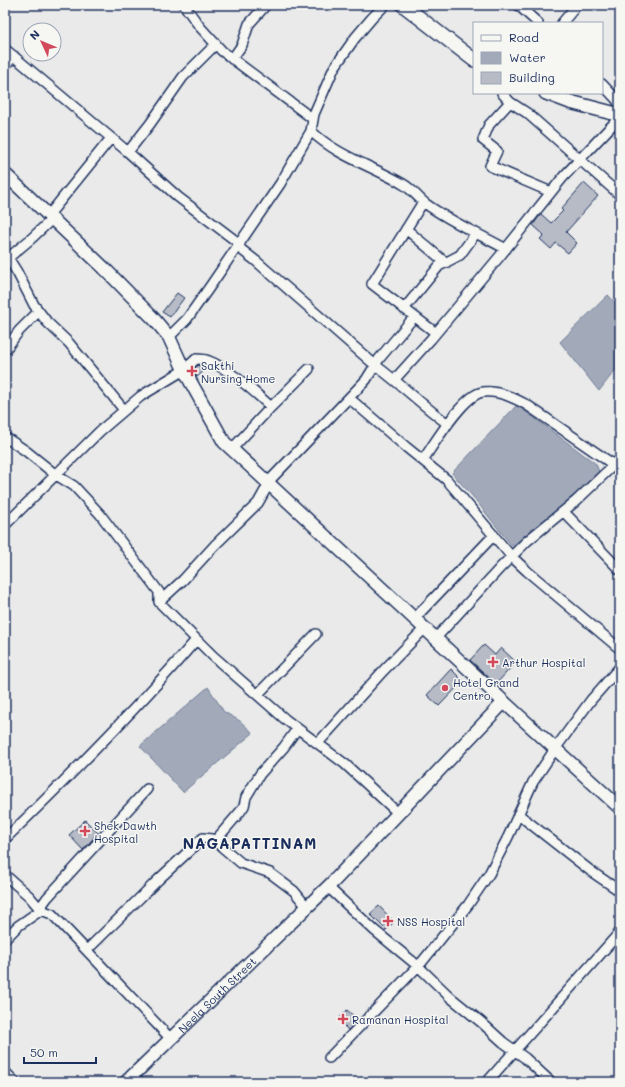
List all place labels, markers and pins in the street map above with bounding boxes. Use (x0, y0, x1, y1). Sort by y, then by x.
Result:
place label: Sakthi Nursing Home (201, 358, 275, 386)
marker: Sakthi Nursing Home (186, 365, 198, 377)
place label: Arthur Hospital (502, 655, 586, 670)
marker: Arthur Hospital (487, 656, 499, 668)
place label: Hotel Grand Centro (453, 675, 519, 703)
marker: Hotel Grand Centro (440, 683, 450, 693)
place label: Shek Dawth Hospital (94, 818, 157, 846)
marker: Shek Dawth Hospital (79, 825, 91, 837)
place label: NSS Hospital (397, 914, 465, 929)
marker: NSS Hospital (382, 915, 394, 927)
place label: Ramanan Hospital (352, 1012, 448, 1027)
marker: Ramanan Hospital (337, 1013, 349, 1025)

